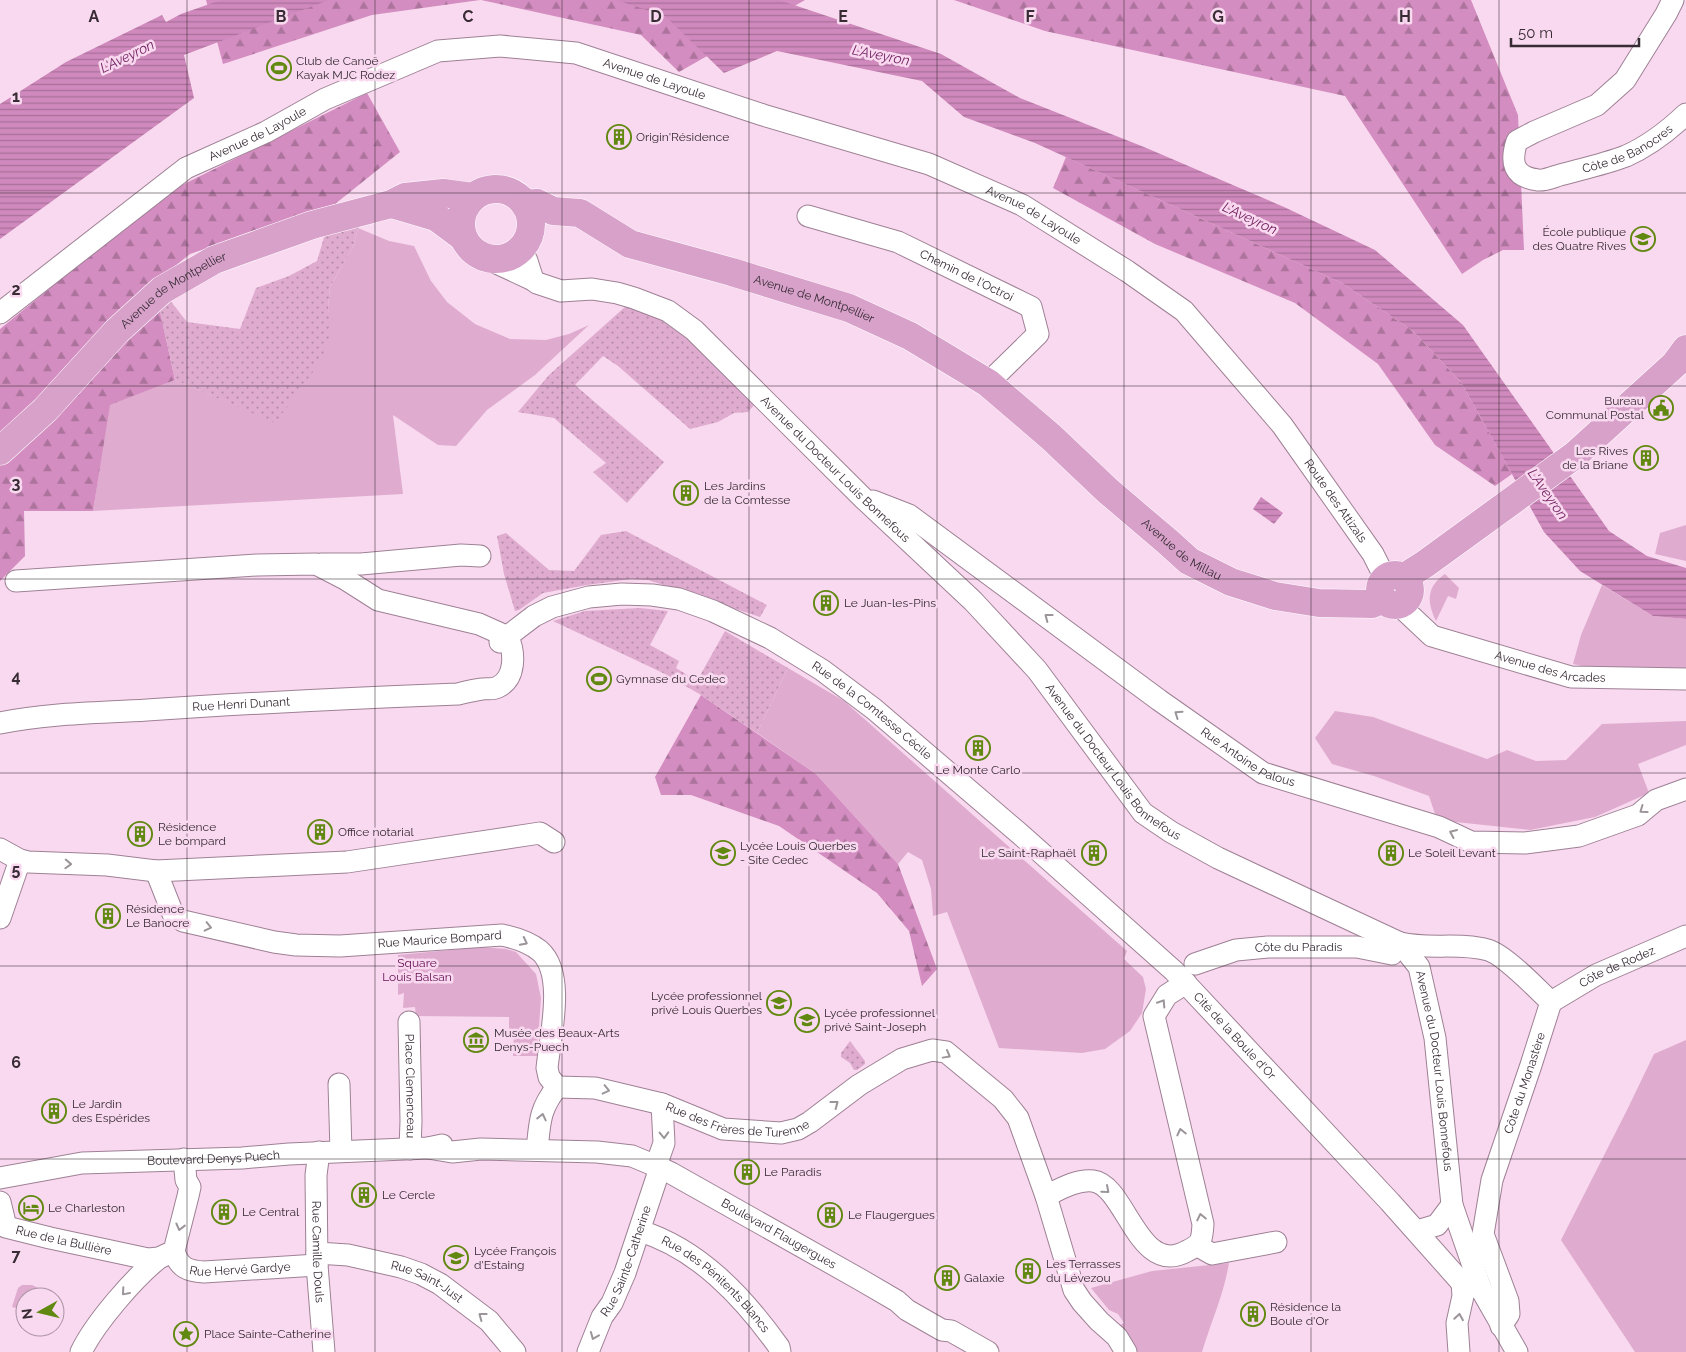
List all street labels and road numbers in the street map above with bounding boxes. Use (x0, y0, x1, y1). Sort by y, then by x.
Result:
street label: Avenue de Layoule (601, 55, 707, 102)
street label: Avenue de Layoule (207, 104, 309, 164)
street label: Côte de Banocres (1581, 122, 1676, 176)
street label: Avenue de Layoule (984, 183, 1084, 247)
street label: Chemin de l'Octroi (917, 247, 1016, 304)
street label: Avenue de Montpellier (118, 249, 229, 331)
street label: Avenue de Montpellier (752, 272, 877, 326)
street label: Avenue du Docteur Louis Bonnefous (758, 393, 913, 545)
street label: Route des Attizals (1301, 456, 1370, 546)
street label: Avenue de Millau (1139, 516, 1224, 583)
street label: Avenue des Arcades (1493, 648, 1606, 685)
street label: Rue de la Comtesse Cécile (809, 659, 935, 762)
street label: Avenue du Docteur Louis Bonnefous (1043, 681, 1183, 843)
street label: Rue Henri Dunant (192, 695, 290, 714)
street label: Rue Antoine Palous (1198, 724, 1297, 789)
street label: Rue Maurice Bompard (377, 928, 502, 950)
street label: Côte du Paradis (1254, 940, 1343, 955)
street label: Côte de Rodez (1577, 943, 1657, 991)
street label: Avenue du Docteur Louis Bonnefous (1413, 969, 1456, 1172)
street label: Cité de la Boule d'Or (1191, 989, 1279, 1083)
street label: Côte du Monastère (1501, 1031, 1548, 1136)
street label: Place Clemenceau (402, 1033, 418, 1139)
street label: Rue des Frères de Turenne (664, 1099, 812, 1140)
street label: Boulevard Denys Puech (147, 1148, 280, 1168)
street label: Boulevard Flaugergues (719, 1196, 839, 1272)
street label: Rue Camille Douls (309, 1201, 327, 1303)
street label: Rue Sainte-Catherine (598, 1204, 654, 1319)
street label: Rue de la Bullière (14, 1223, 113, 1258)
street label: Rue des Pénitents Blancs (659, 1233, 773, 1335)
street label: Rue Saint-Just (390, 1258, 466, 1306)
street label: Rue Hervé Gardye (188, 1260, 291, 1279)

